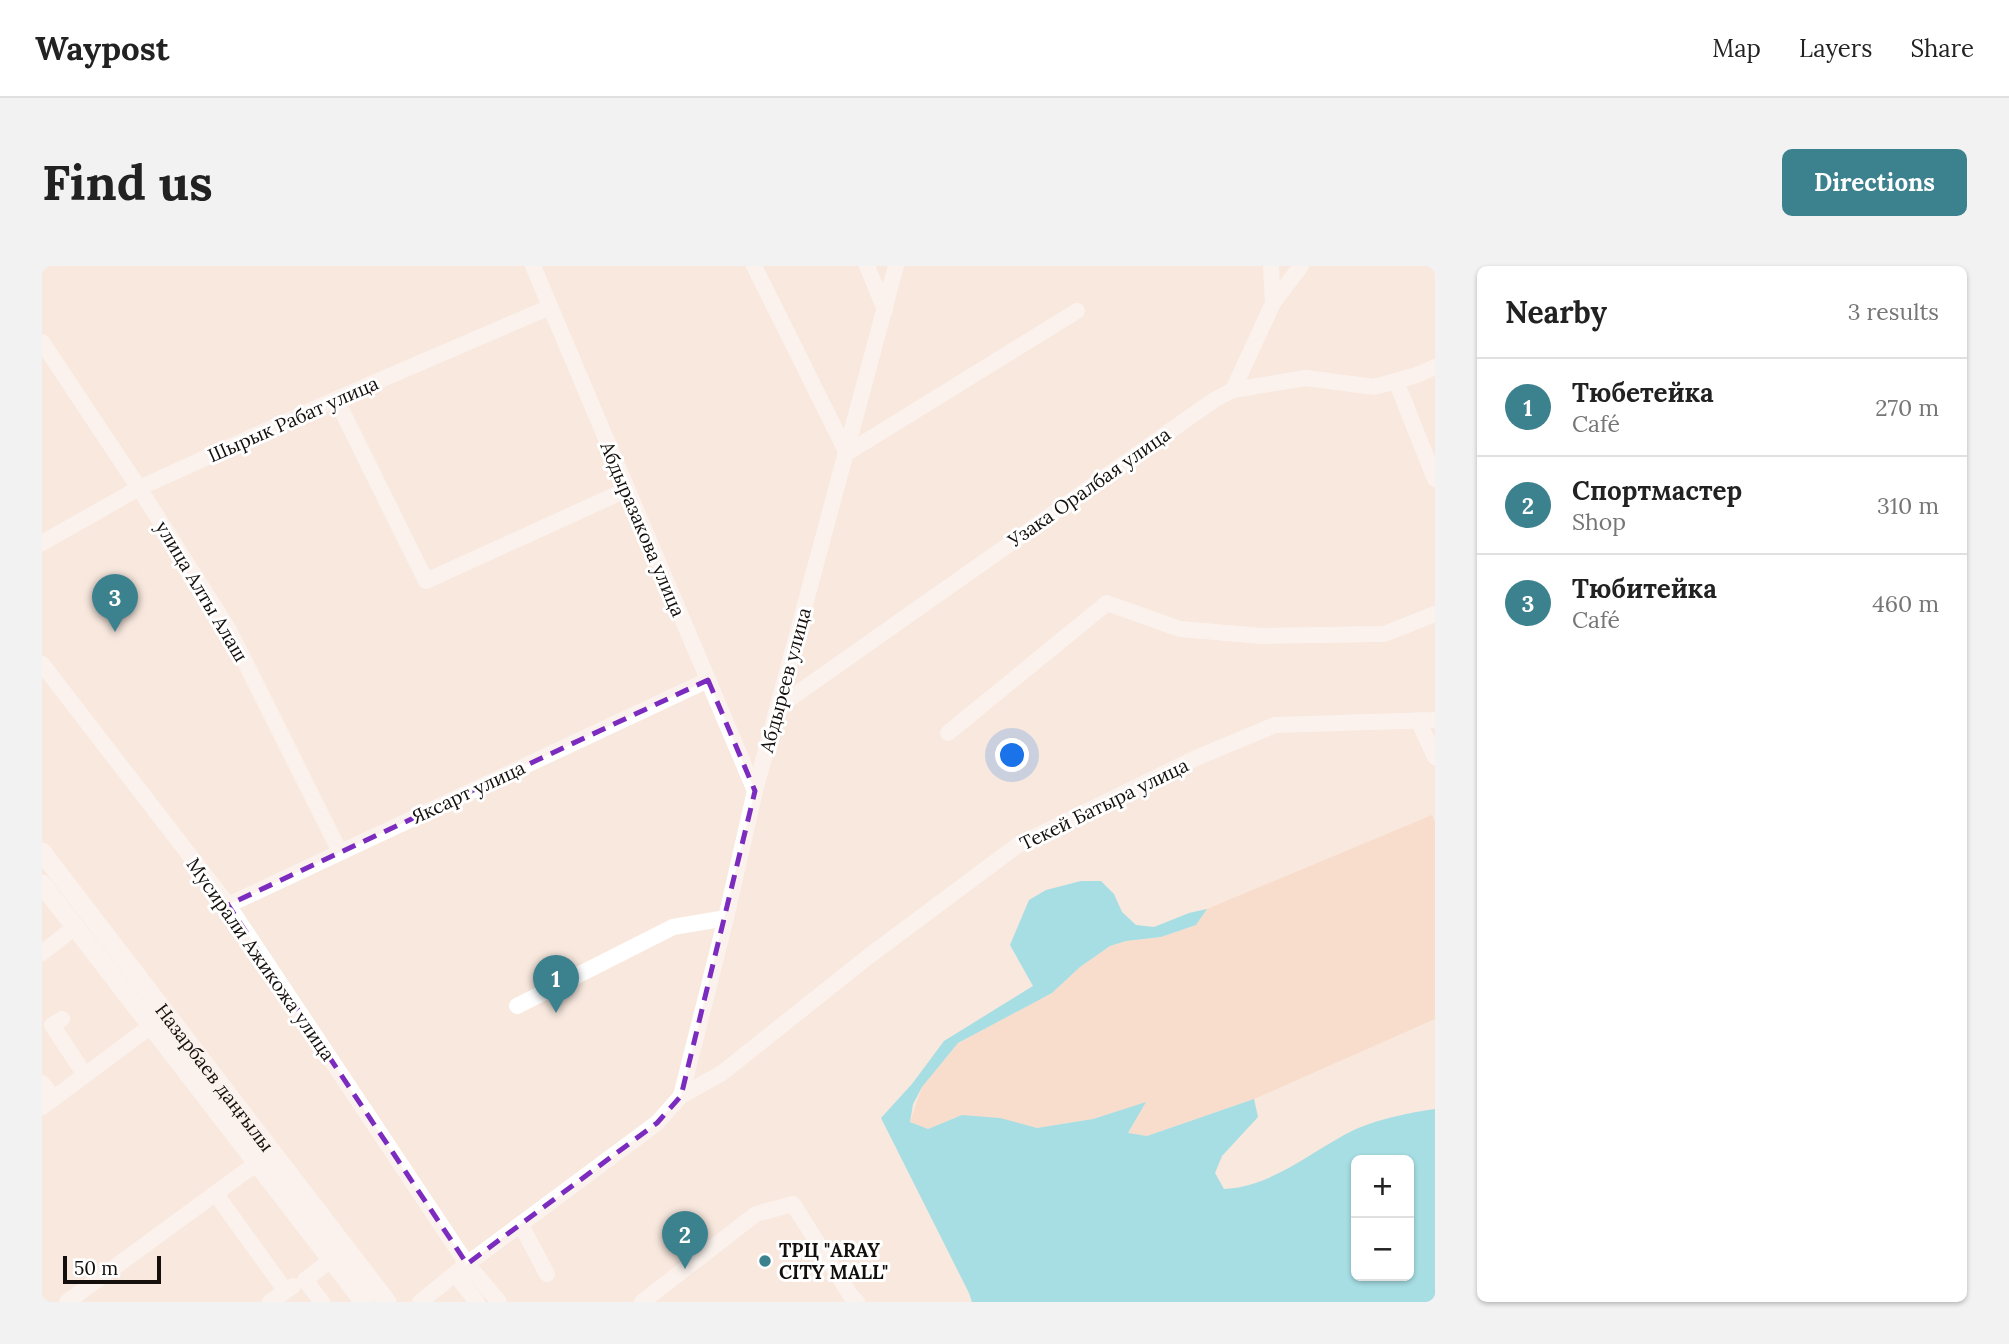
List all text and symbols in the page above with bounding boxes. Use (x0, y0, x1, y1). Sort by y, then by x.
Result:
text: Waypost (35, 27, 169, 69)
text: Map (1712, 33, 1761, 64)
text: Layers (1799, 33, 1872, 64)
text: Share (1910, 33, 1974, 64)
button: Directions (1782, 149, 1967, 216)
text: Find us (42, 151, 213, 213)
text: Nearby (1505, 293, 1607, 331)
text: 3 results (1848, 297, 1939, 326)
street label: Шырык Рабат улица (204, 371, 382, 467)
text: Тюбетейка (1572, 376, 1714, 409)
text: 1 (1523, 393, 1533, 422)
text: 270 m (1875, 393, 1939, 422)
text: Café (1572, 409, 1620, 438)
street label: Узака Оралбая улица (1002, 422, 1175, 553)
street label: Абдыразакова улица (595, 437, 691, 620)
text: Спортмастер (1572, 474, 1742, 507)
text: 2 (1522, 491, 1534, 520)
text: 310 m (1877, 491, 1939, 520)
text: Shop (1572, 507, 1626, 536)
street label: улица Алты Алаш (151, 516, 253, 666)
text: Тюбитейка (1572, 572, 1717, 605)
pin: 3 (92, 574, 138, 632)
text: 3 (1522, 589, 1534, 618)
text: 460 m (1872, 589, 1939, 618)
street label: Абдыреев улица (754, 605, 816, 756)
text: Café (1572, 605, 1620, 634)
your location (995, 738, 1029, 772)
street label: Текей Батыра улица (1016, 753, 1192, 855)
street label: Яксарт улица (407, 755, 529, 829)
street label: Мусирали Ажикожа улица (182, 853, 340, 1065)
pin: 1 (533, 955, 579, 1013)
street label: Назарбаев даңғылы (150, 998, 279, 1156)
map controls (1351, 1155, 1414, 1281)
button: + (1351, 1155, 1414, 1218)
pin: 2 (662, 1211, 708, 1269)
button: − (1351, 1218, 1414, 1281)
place label: ТРЦ "ARAY CITY MALL" (779, 1238, 888, 1284)
scale bar (63, 1253, 161, 1285)
marker: ТРЦ "ARAY CITY MALL" (757, 1253, 773, 1269)
text: 50 m (74, 1256, 118, 1280)

